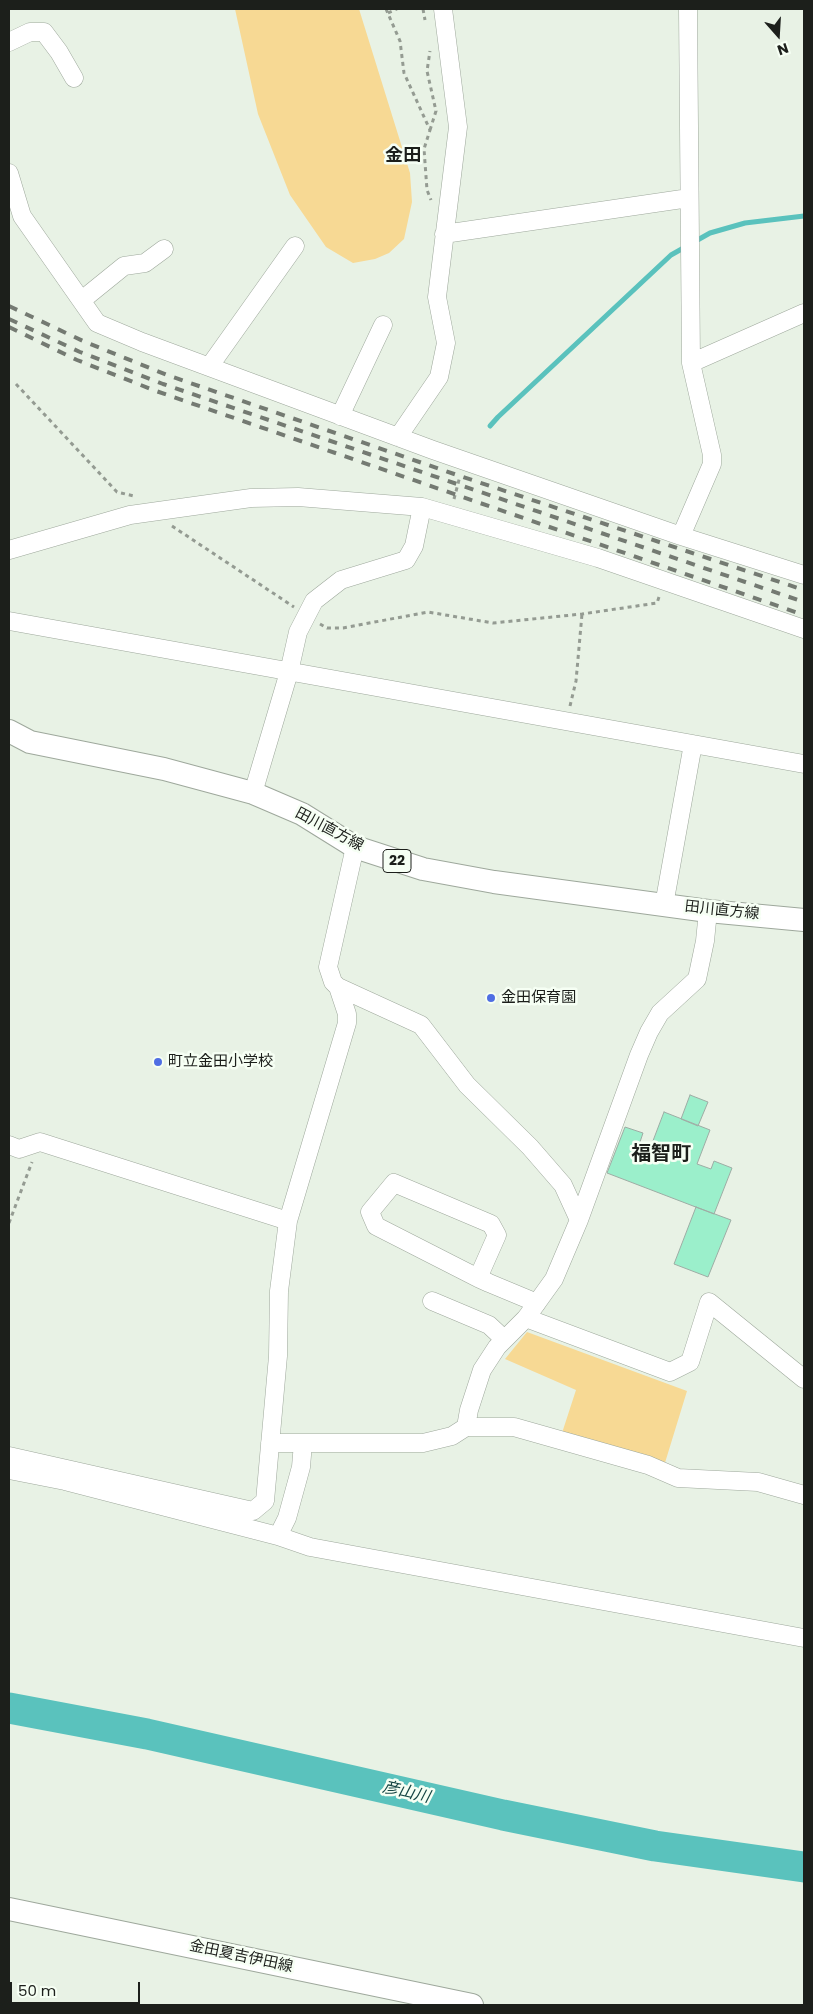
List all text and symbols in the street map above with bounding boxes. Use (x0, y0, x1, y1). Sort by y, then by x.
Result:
north arrow (753, 10, 803, 60)
text: N (775, 38, 791, 60)
district label: 金田 (385, 145, 421, 167)
street label: 田川直方線 (292, 804, 366, 856)
road number: 22 (383, 849, 411, 872)
street label: 田川直方線 (684, 898, 760, 924)
place label: 金田保育園 (501, 989, 576, 1007)
marker: 金田保育園 (485, 992, 497, 1004)
place label: 町立金田小学校 (168, 1053, 273, 1071)
marker: 町立金田小学校 (152, 1056, 164, 1068)
district label: 福智町 (631, 1143, 691, 1167)
water label: 彦山川 (380, 1778, 432, 1808)
street label: 金田夏吉伊田線 (188, 1937, 294, 1977)
scale bar (12, 1972, 142, 2004)
text: 50 m (18, 1980, 56, 2001)

